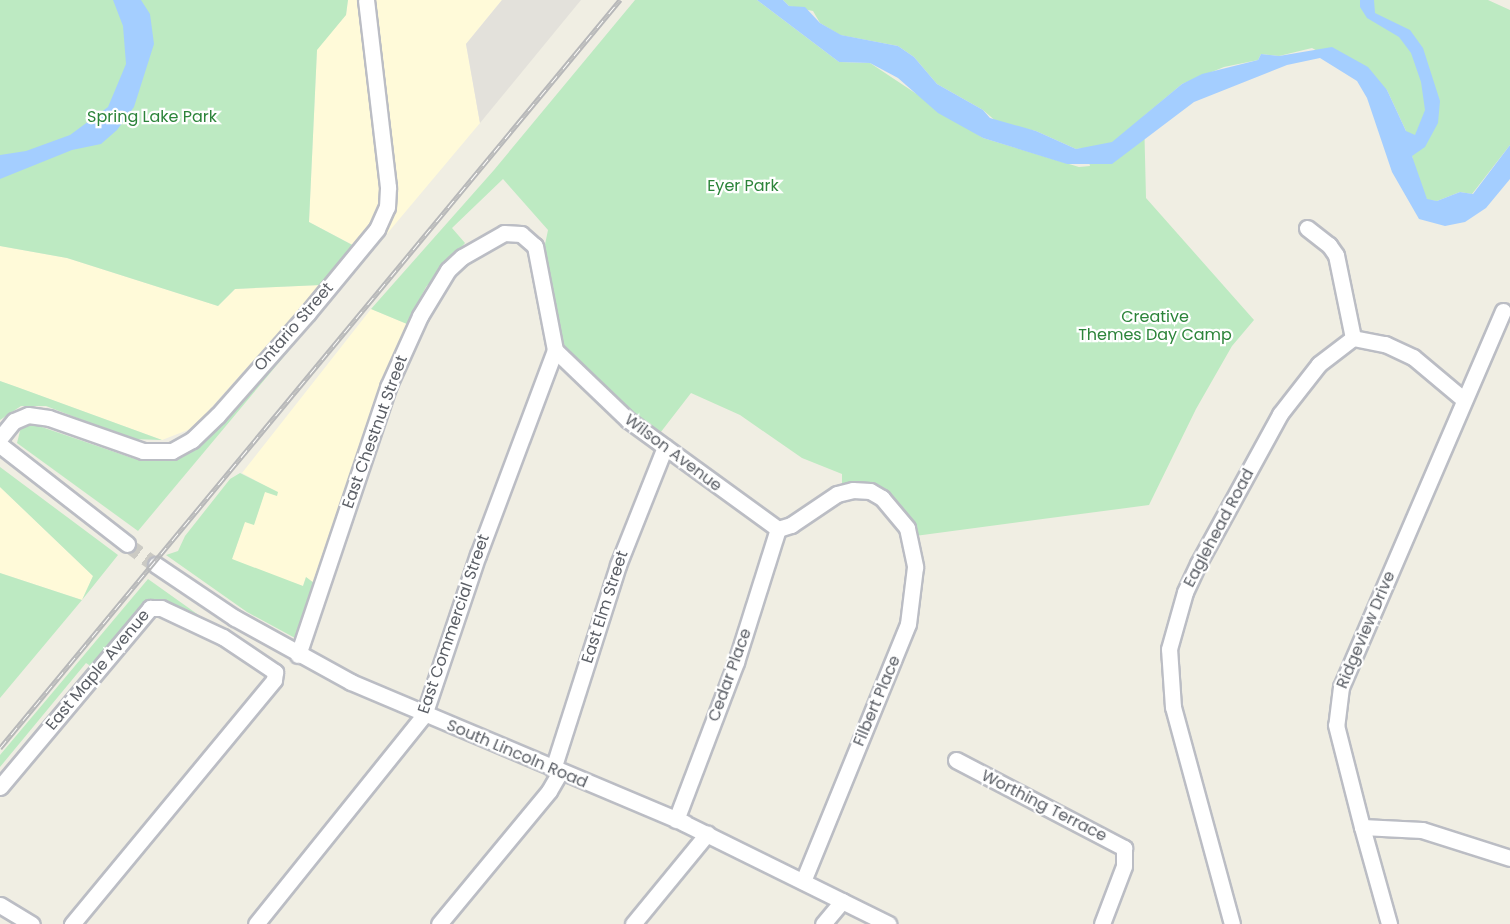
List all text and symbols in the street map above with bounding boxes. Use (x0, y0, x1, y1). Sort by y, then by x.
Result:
park label: Spring Lake Park (87, 107, 217, 127)
park label: Eyer Park (707, 176, 779, 196)
street label: Ontario Street (250, 279, 338, 375)
park label: Creative Themes Day Camp (1078, 307, 1232, 345)
street label: East Chestnut Street (338, 353, 412, 511)
street label: Wilson Avenue (621, 410, 725, 496)
street label: Eaglehead Road (1180, 466, 1258, 590)
street label: East Commercial Street (414, 532, 494, 716)
street label: East Elm Street (578, 548, 632, 666)
street label: Ridgeview Drive (1333, 568, 1399, 692)
street label: East Maple Avenue (42, 606, 154, 734)
street label: Cedar Place (704, 626, 756, 724)
street label: Filbert Place (849, 653, 905, 749)
street label: South Lincoln Road (444, 716, 590, 792)
street label: Worthing Terrace (978, 766, 1110, 846)

